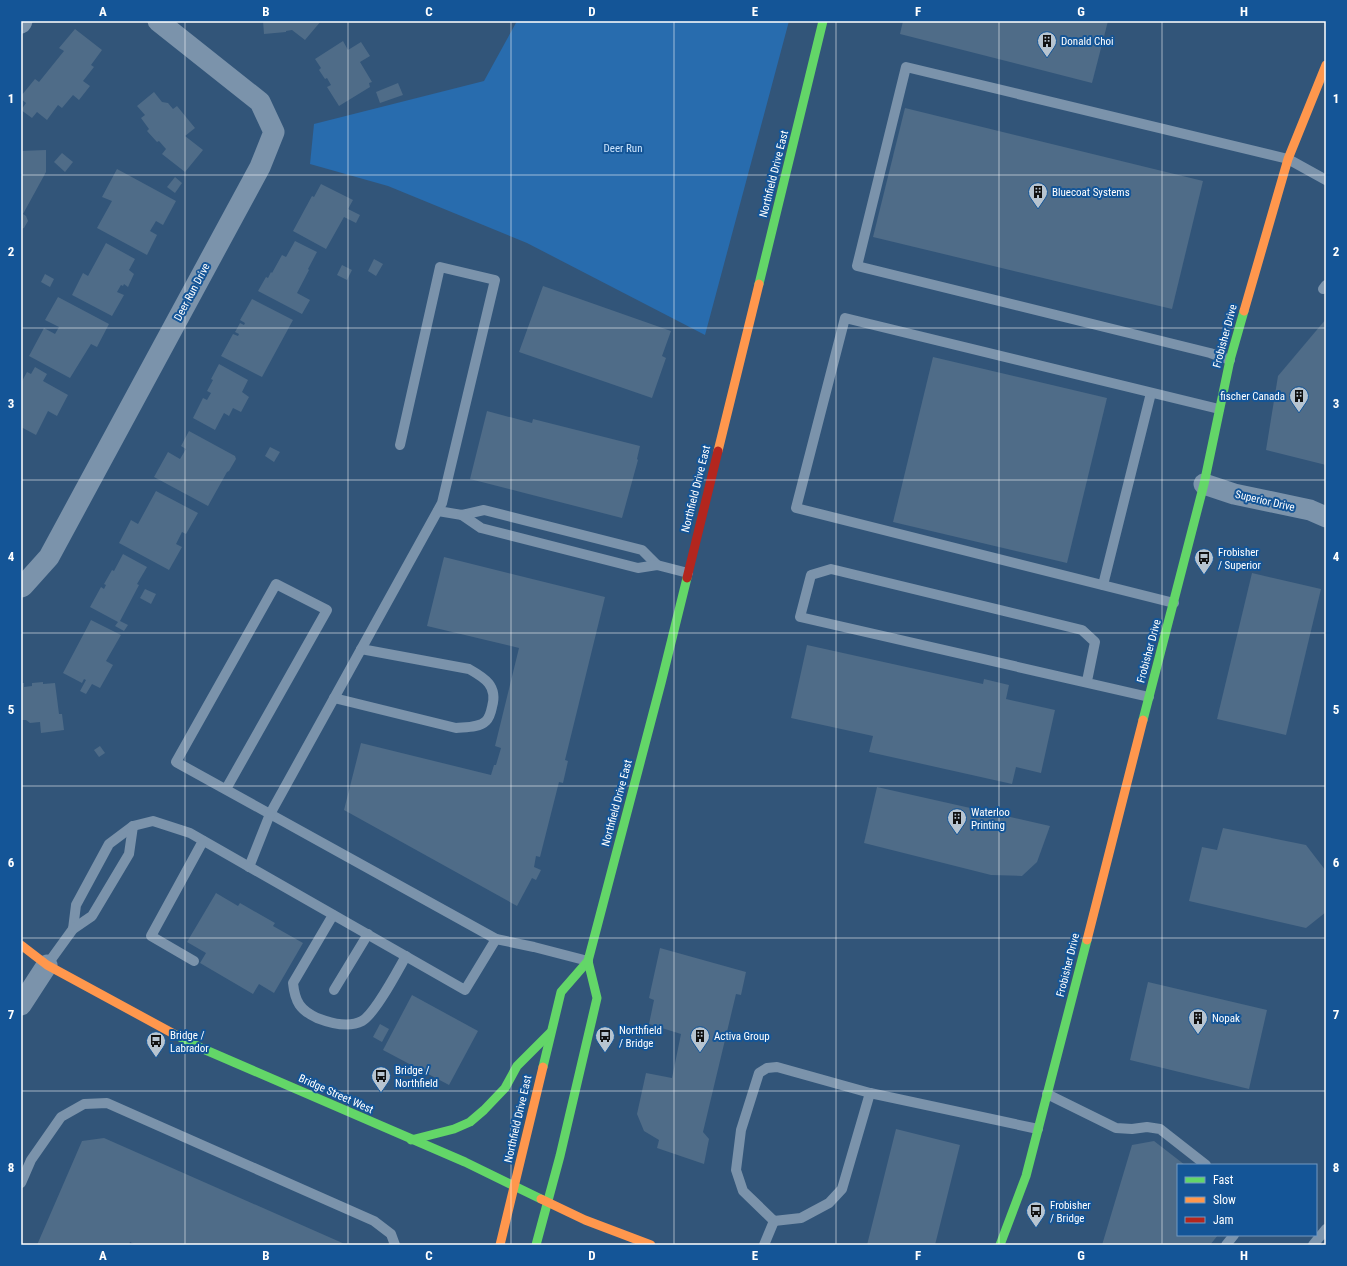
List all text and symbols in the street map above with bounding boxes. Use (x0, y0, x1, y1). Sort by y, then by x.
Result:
text: A (99, 4, 107, 19)
text: B (262, 4, 270, 19)
text: C (425, 4, 433, 19)
text: D (588, 4, 596, 19)
text: E (752, 4, 759, 19)
text: F (915, 4, 921, 19)
text: G (1077, 4, 1085, 19)
text: H (1240, 4, 1248, 19)
building icon: Donald Choi (1036, 30, 1058, 58)
place label: Donald Choi (1061, 35, 1114, 48)
text: 1 (8, 91, 14, 106)
text: 1 (1333, 91, 1339, 106)
street label: Northfield Drive East (757, 129, 791, 219)
park label: Deer Run (604, 142, 642, 155)
building icon: Bluecoat Systems (1027, 181, 1049, 209)
place label: Bluecoat Systems (1052, 186, 1130, 199)
text: 2 (8, 244, 15, 259)
text: 2 (1333, 244, 1340, 259)
street label: Deer Run Drive (171, 261, 213, 323)
street label: Frobisher Drive (1210, 303, 1240, 369)
building icon: fischer Canada (1288, 385, 1310, 413)
place label: fischer Canada (1220, 390, 1285, 403)
text: 3 (8, 396, 14, 411)
text: 3 (1333, 396, 1339, 411)
street label: Northfield Drive East (679, 444, 713, 534)
street label: Superior Drive (1234, 488, 1296, 514)
place label: Frobisher / Superior (1218, 546, 1262, 572)
bus stop icon: Frobisher / Superior (1193, 547, 1215, 575)
text: 4 (8, 549, 15, 564)
text: 4 (1333, 549, 1340, 564)
street label: Frobisher Drive (1134, 618, 1164, 684)
text: 5 (8, 702, 15, 717)
text: 5 (1333, 702, 1340, 717)
street label: Northfield Drive East (599, 758, 635, 848)
place label: Waterloo Printing (971, 806, 1010, 832)
building icon: Waterloo Printing (946, 807, 968, 835)
text: 6 (8, 855, 15, 870)
text: 6 (1333, 855, 1340, 870)
street label: Frobisher Drive (1054, 932, 1082, 998)
text: 7 (8, 1007, 15, 1022)
building icon: Nopak (1187, 1007, 1209, 1035)
text: 7 (1333, 1007, 1340, 1022)
place label: Nopak (1212, 1012, 1240, 1025)
place label: Northfield / Bridge (619, 1024, 662, 1050)
bus stop icon: Northfield / Bridge (594, 1025, 616, 1053)
building icon: Activa Group (689, 1025, 711, 1053)
place label: Bridge / Labrador (170, 1029, 209, 1055)
bus stop icon: Bridge / Labrador (145, 1030, 167, 1058)
place label: Activa Group (714, 1030, 770, 1043)
place label: Bridge / Northfield (395, 1064, 438, 1090)
bus stop icon: Bridge / Northfield (370, 1065, 392, 1093)
street label: Bridge Street West (297, 1072, 375, 1116)
street label: Northfield Drive East (502, 1074, 534, 1164)
text: 8 (8, 1160, 14, 1175)
text: 8 (1333, 1160, 1339, 1175)
legend (1177, 1164, 1317, 1236)
text: Fast (1213, 1173, 1234, 1187)
text: Slow (1213, 1193, 1236, 1207)
place label: Frobisher / Bridge (1050, 1199, 1091, 1225)
bus stop icon: Frobisher / Bridge (1025, 1200, 1047, 1228)
text: Jam (1213, 1213, 1234, 1227)
text: A (99, 1248, 107, 1263)
text: B (262, 1248, 270, 1263)
text: C (425, 1248, 433, 1263)
text: D (588, 1248, 596, 1263)
text: E (752, 1248, 759, 1263)
text: F (915, 1248, 921, 1263)
text: G (1077, 1248, 1085, 1263)
text: H (1240, 1248, 1248, 1263)

